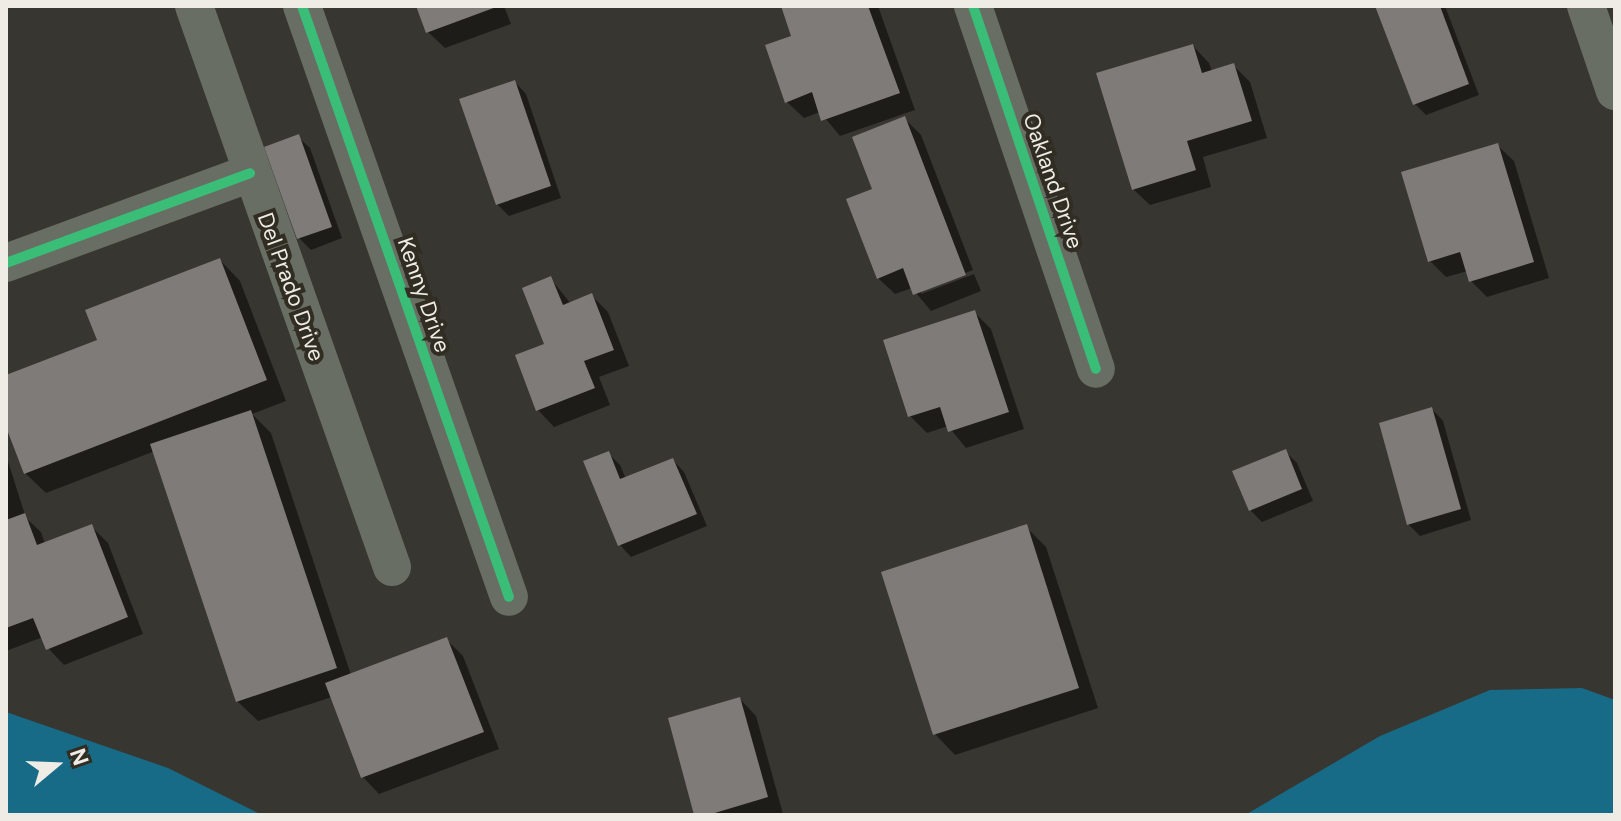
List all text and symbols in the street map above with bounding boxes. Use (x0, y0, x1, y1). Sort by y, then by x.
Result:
street label: Oakland Drive (1018, 110, 1088, 252)
street label: Del Prado Drive (252, 209, 330, 365)
street label: Kenny Drive (392, 234, 456, 356)
north arrow (16, 725, 96, 805)
text: N (63, 745, 95, 769)

